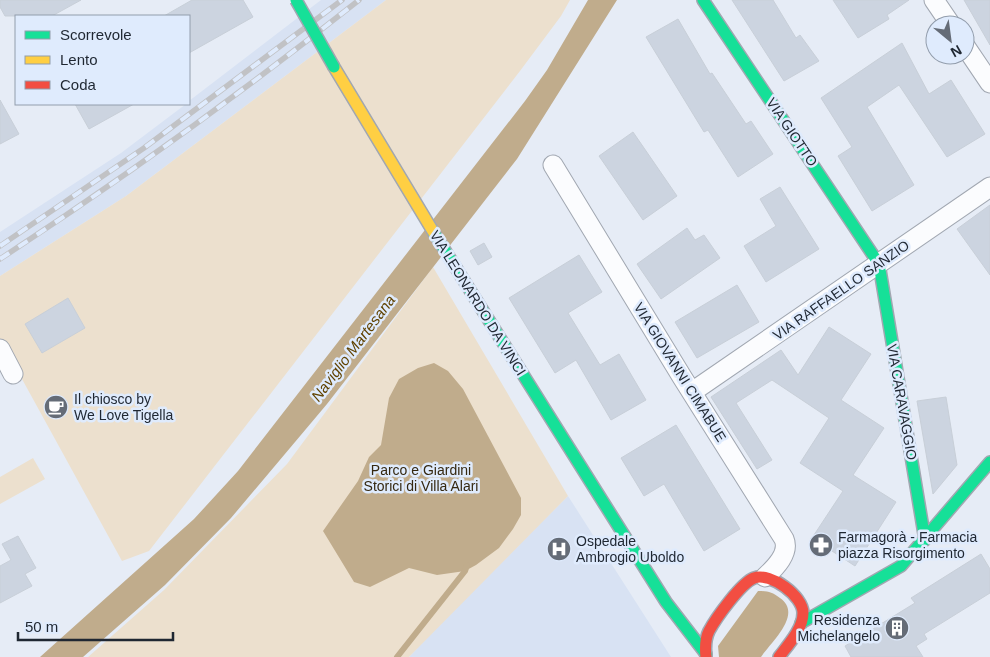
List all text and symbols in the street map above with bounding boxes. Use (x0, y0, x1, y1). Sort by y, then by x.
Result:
legend (15, 15, 190, 105)
north arrow (925, 15, 975, 65)
text: Scorrevole (60, 26, 132, 43)
text: N (948, 42, 965, 61)
text: Lento (60, 51, 98, 68)
text: Coda (60, 76, 97, 93)
street label: VIA GIOTTO (763, 95, 821, 169)
street label: VIA LEONARDO DA VINCI (427, 227, 529, 379)
street label: VIA RAFFAELLO SANZIO (770, 237, 912, 343)
water label: Naviglio Martesana (308, 292, 398, 404)
street label: VIA GIOVANNI CIMABUE (631, 300, 729, 444)
street label: VIA CARAVAGGIO (884, 343, 920, 461)
place label: Il chiosco by We Love Tigella (74, 391, 174, 423)
cafe icon: Il chiosco by We Love Tigella (43, 394, 69, 420)
park label: Parco e Giardini Storici di Villa Alari (364, 462, 478, 494)
place label: Farmagorà - Farmacia piazza Risorgimento (838, 529, 977, 561)
pharmacy icon: Farmagorà - Farmacia piazza Risorgimento (808, 532, 834, 558)
place label: Ospedale Ambrogio Uboldo (576, 533, 684, 565)
hospital icon: Ospedale Ambrogio Uboldo (546, 536, 572, 562)
scale bar (18, 610, 172, 642)
place label: Residenza Michelangelo (798, 612, 880, 644)
building icon: Residenza Michelangelo (884, 615, 910, 641)
text: 50 m (25, 618, 58, 635)

